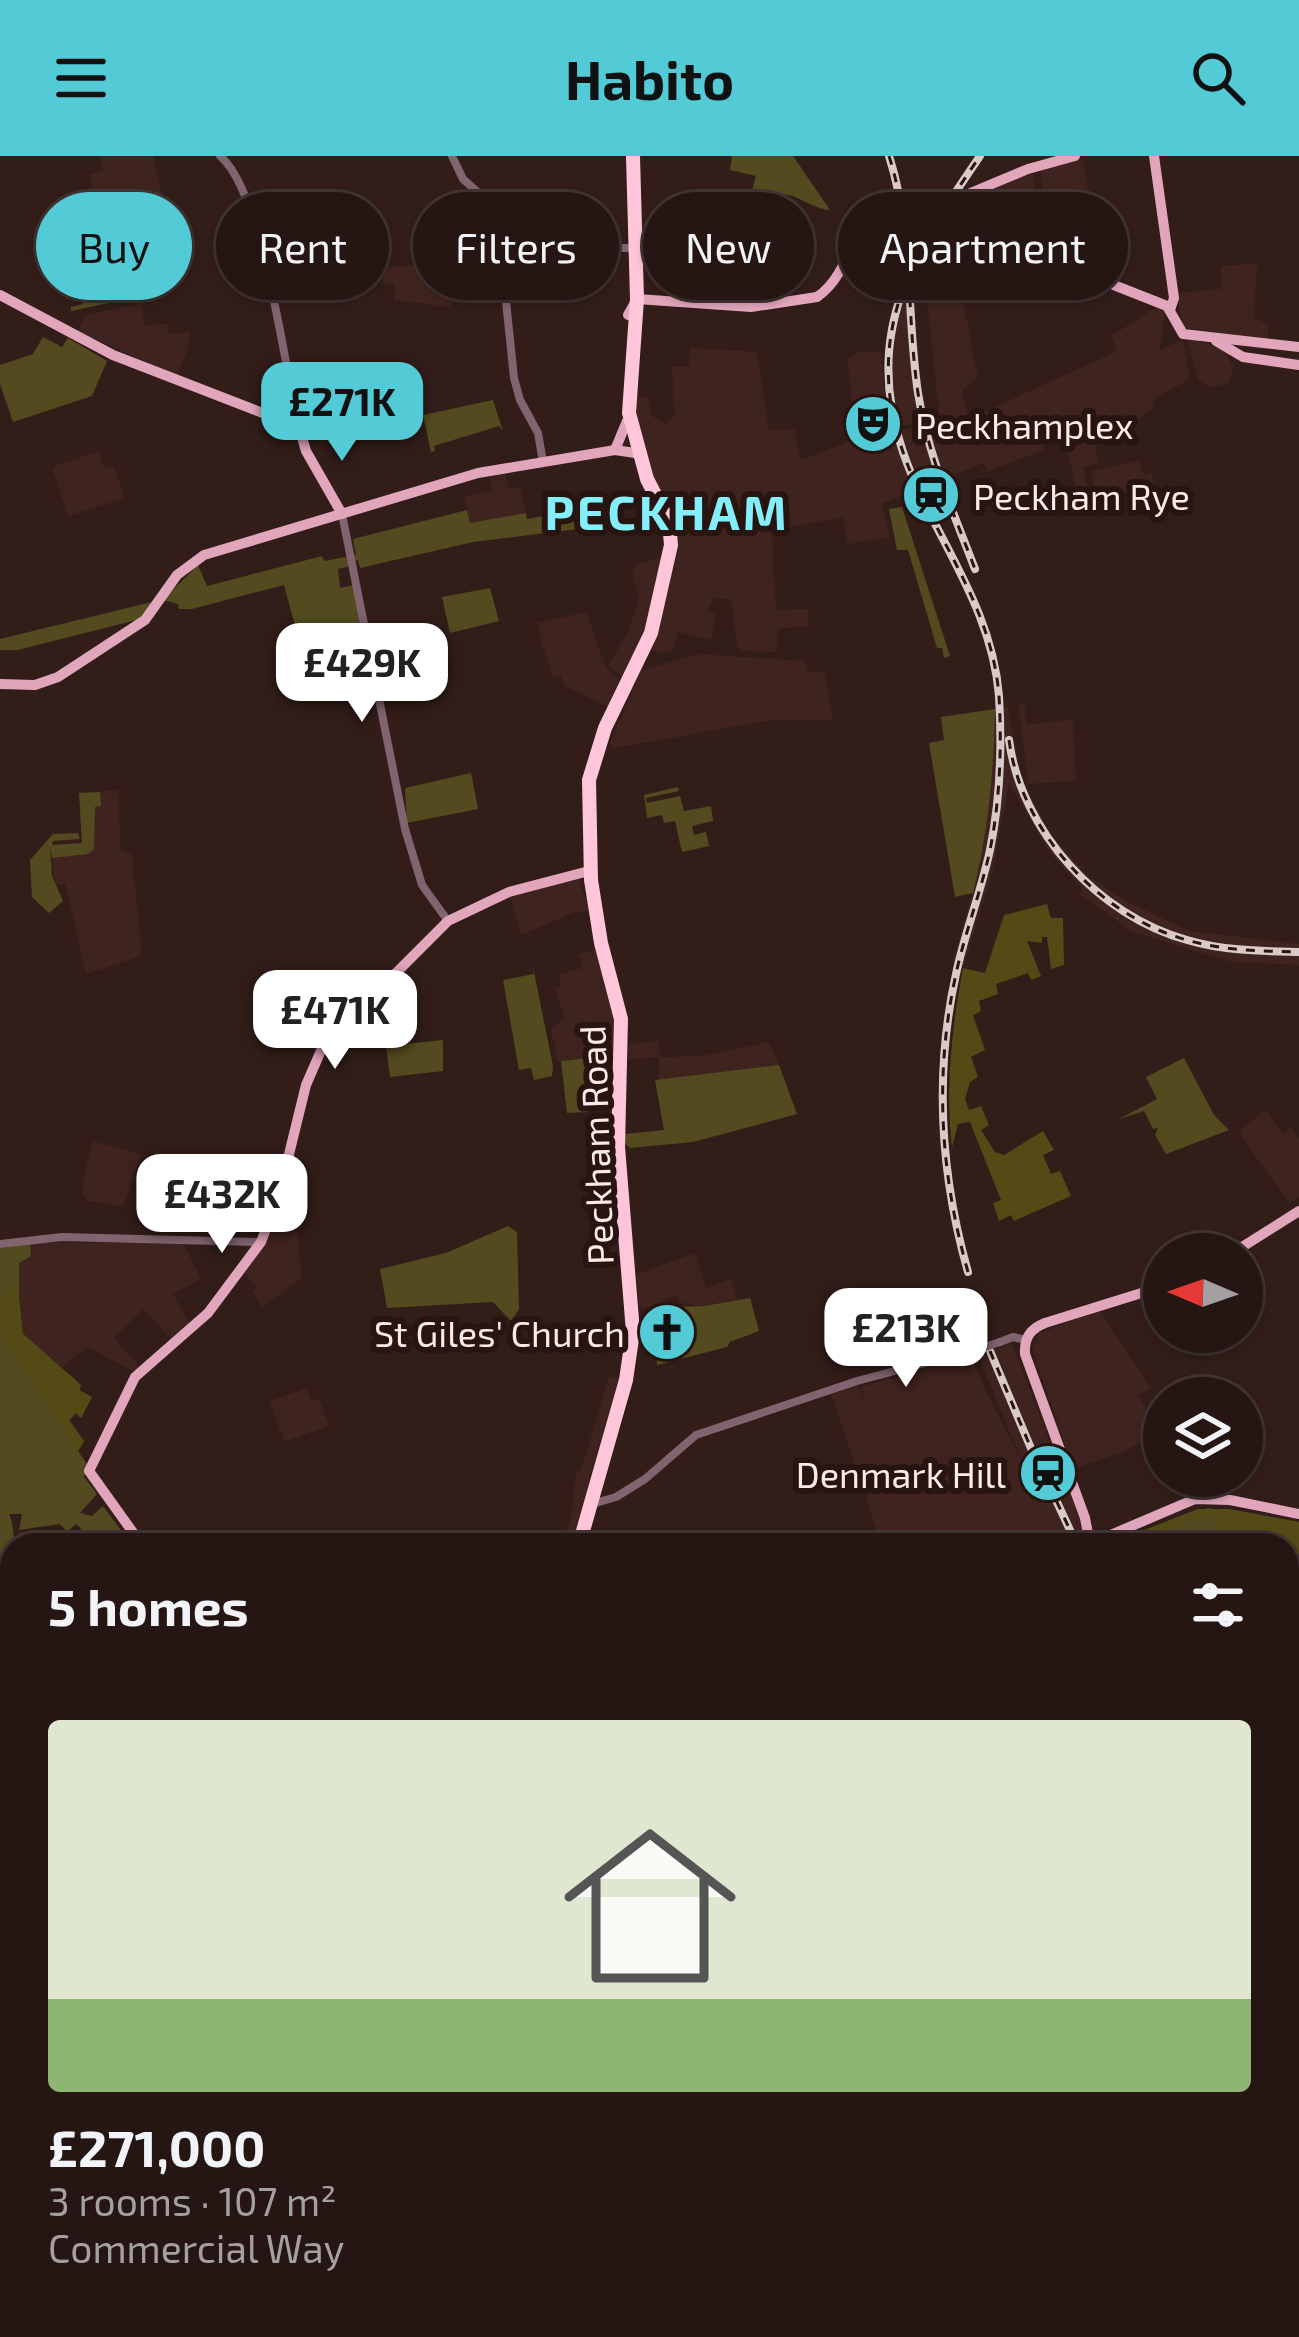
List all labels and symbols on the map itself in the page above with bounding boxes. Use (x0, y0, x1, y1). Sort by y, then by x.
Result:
pin: £271K (258, 362, 426, 464)
theatre icon: Peckhamplex (842, 393, 904, 455)
place label: Peckhamplex (915, 403, 1133, 446)
station icon: Peckham Rye (900, 464, 962, 526)
place label: Peckham Rye (973, 474, 1190, 517)
district label: PECKHAM (544, 482, 790, 540)
pin: £429K (278, 623, 446, 725)
pin: £471K (251, 970, 419, 1072)
street label: Peckham Road (569, 1025, 621, 1265)
pin: £432K (138, 1154, 306, 1256)
north arrow (1143, 1233, 1263, 1353)
pin: £213K (822, 1288, 990, 1390)
church icon: St Giles' Church (636, 1301, 698, 1363)
place label: St Giles' Church (374, 1311, 625, 1354)
station icon: Denmark Hill (1017, 1442, 1079, 1504)
place label: Denmark Hill (796, 1452, 1006, 1495)

